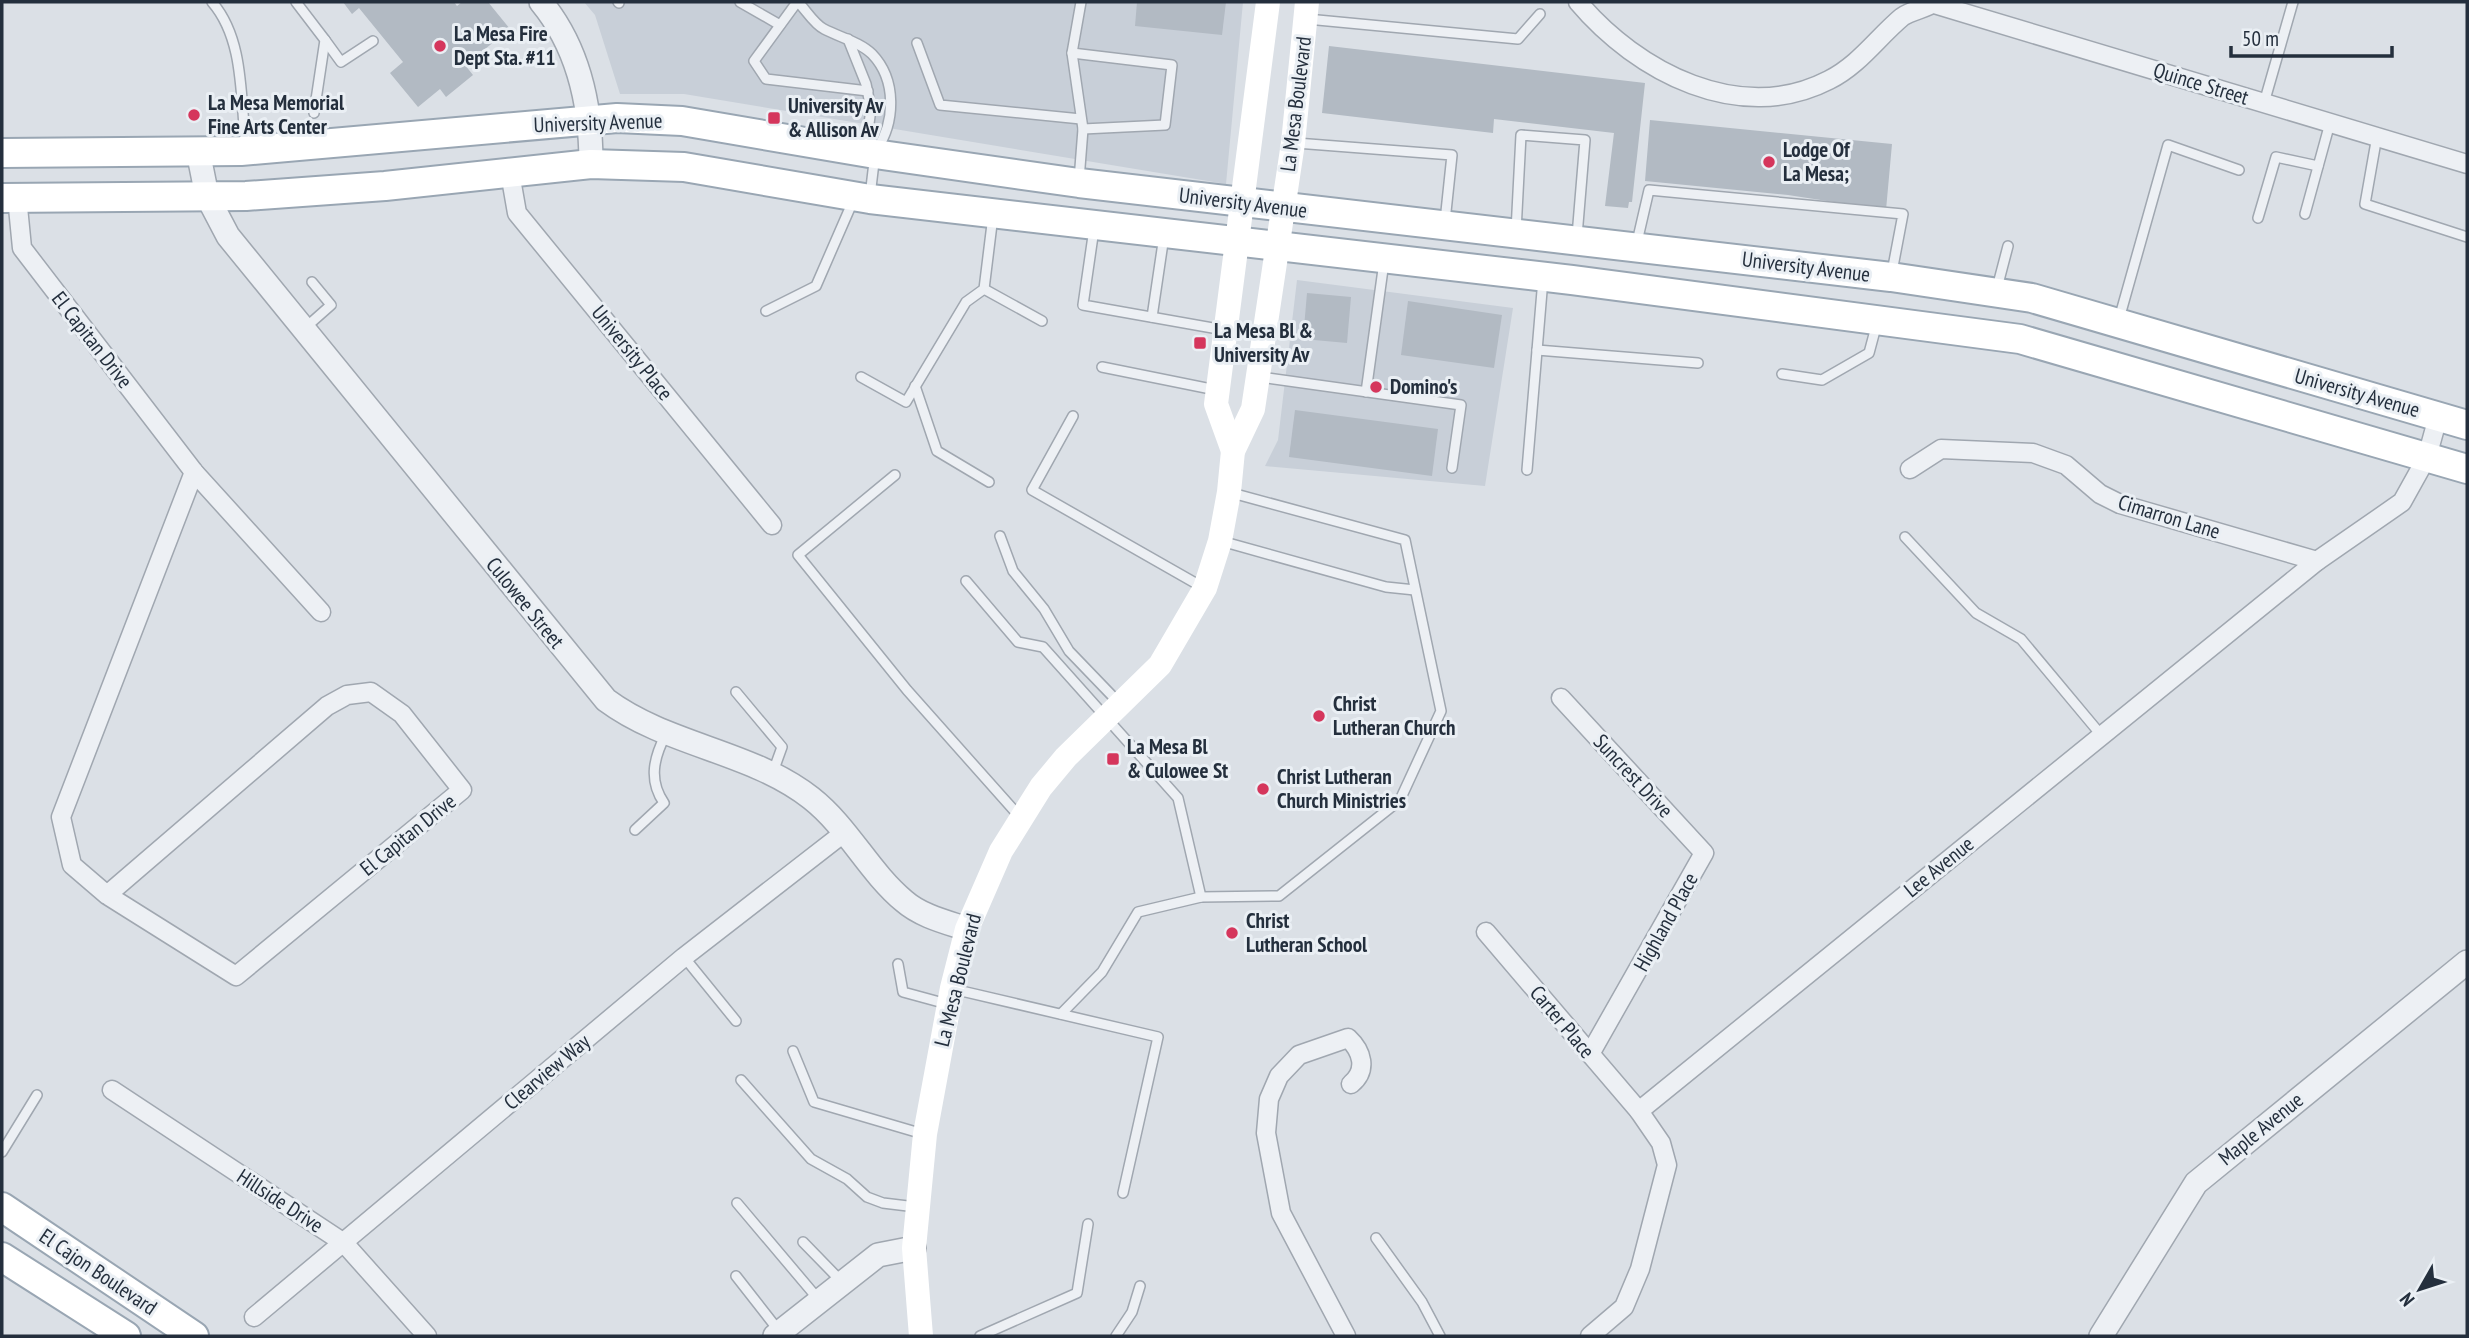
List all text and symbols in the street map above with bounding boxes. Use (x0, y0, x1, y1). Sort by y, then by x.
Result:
scale bar (2231, 14, 2392, 58)
place label: La Mesa Fire Dept Sta. #11 (454, 20, 556, 71)
text: 50 m (2242, 25, 2279, 52)
street label: La Mesa Boulevard (1274, 35, 1317, 173)
marker: La Mesa Fire Dept Sta. #11 (432, 38, 448, 54)
street label: Quince Street (2150, 56, 2252, 111)
place label: La Mesa Memorial Fine Arts Center (208, 89, 345, 140)
place label: University Av & Allison Av (788, 92, 884, 143)
marker: La Mesa Memorial Fine Arts Center (186, 107, 202, 123)
street label: University Avenue (533, 107, 663, 138)
marker: University Av & Allison Av (766, 110, 782, 126)
place label: Lodge Of La Mesa; (1783, 136, 1851, 187)
marker: Lodge Of La Mesa; (1761, 154, 1777, 170)
street label: University Avenue (1177, 181, 1309, 224)
street label: University Avenue (1740, 245, 1872, 288)
street label: El Capitan Drive (46, 286, 139, 394)
street label: University Place (586, 300, 679, 406)
place label: La Mesa Bl & University Av (1214, 317, 1313, 368)
marker: La Mesa Bl & University Av (1192, 335, 1208, 351)
street label: University Avenue (2291, 362, 2423, 423)
place label: Domino's (1390, 373, 1457, 400)
marker: Domino's (1368, 379, 1384, 395)
street label: Cimarron Lane (2115, 488, 2223, 545)
street label: Culowee Street (480, 552, 570, 654)
place label: Christ Lutheran Church (1333, 690, 1455, 741)
marker: Christ Lutheran Church (1311, 708, 1327, 724)
street label: Suncrest Drive (1588, 728, 1679, 823)
place label: La Mesa Bl & Culowee St (1127, 733, 1228, 784)
marker: La Mesa Bl & Culowee St (1105, 751, 1121, 767)
place label: Christ Lutheran Church Ministries (1277, 763, 1406, 814)
marker: Christ Lutheran Church Ministries (1255, 781, 1271, 797)
street label: El Capitan Drive (354, 788, 461, 882)
street label: Lee Avenue (1898, 830, 1979, 903)
street label: Highland Place (1627, 868, 1704, 976)
place label: Christ Lutheran School (1246, 907, 1368, 958)
street label: La Mesa Boulevard (928, 911, 987, 1049)
marker: Christ Lutheran School (1224, 925, 1240, 941)
street label: Carter Place (1524, 980, 1601, 1064)
street label: Clearview Way (498, 1028, 595, 1115)
street label: Maple Avenue (2213, 1086, 2309, 1171)
street label: Hillside Drive (232, 1163, 329, 1238)
street label: El Cajon Boulevard (34, 1222, 162, 1321)
north arrow (2385, 1254, 2455, 1324)
text: N (2394, 1288, 2419, 1311)

